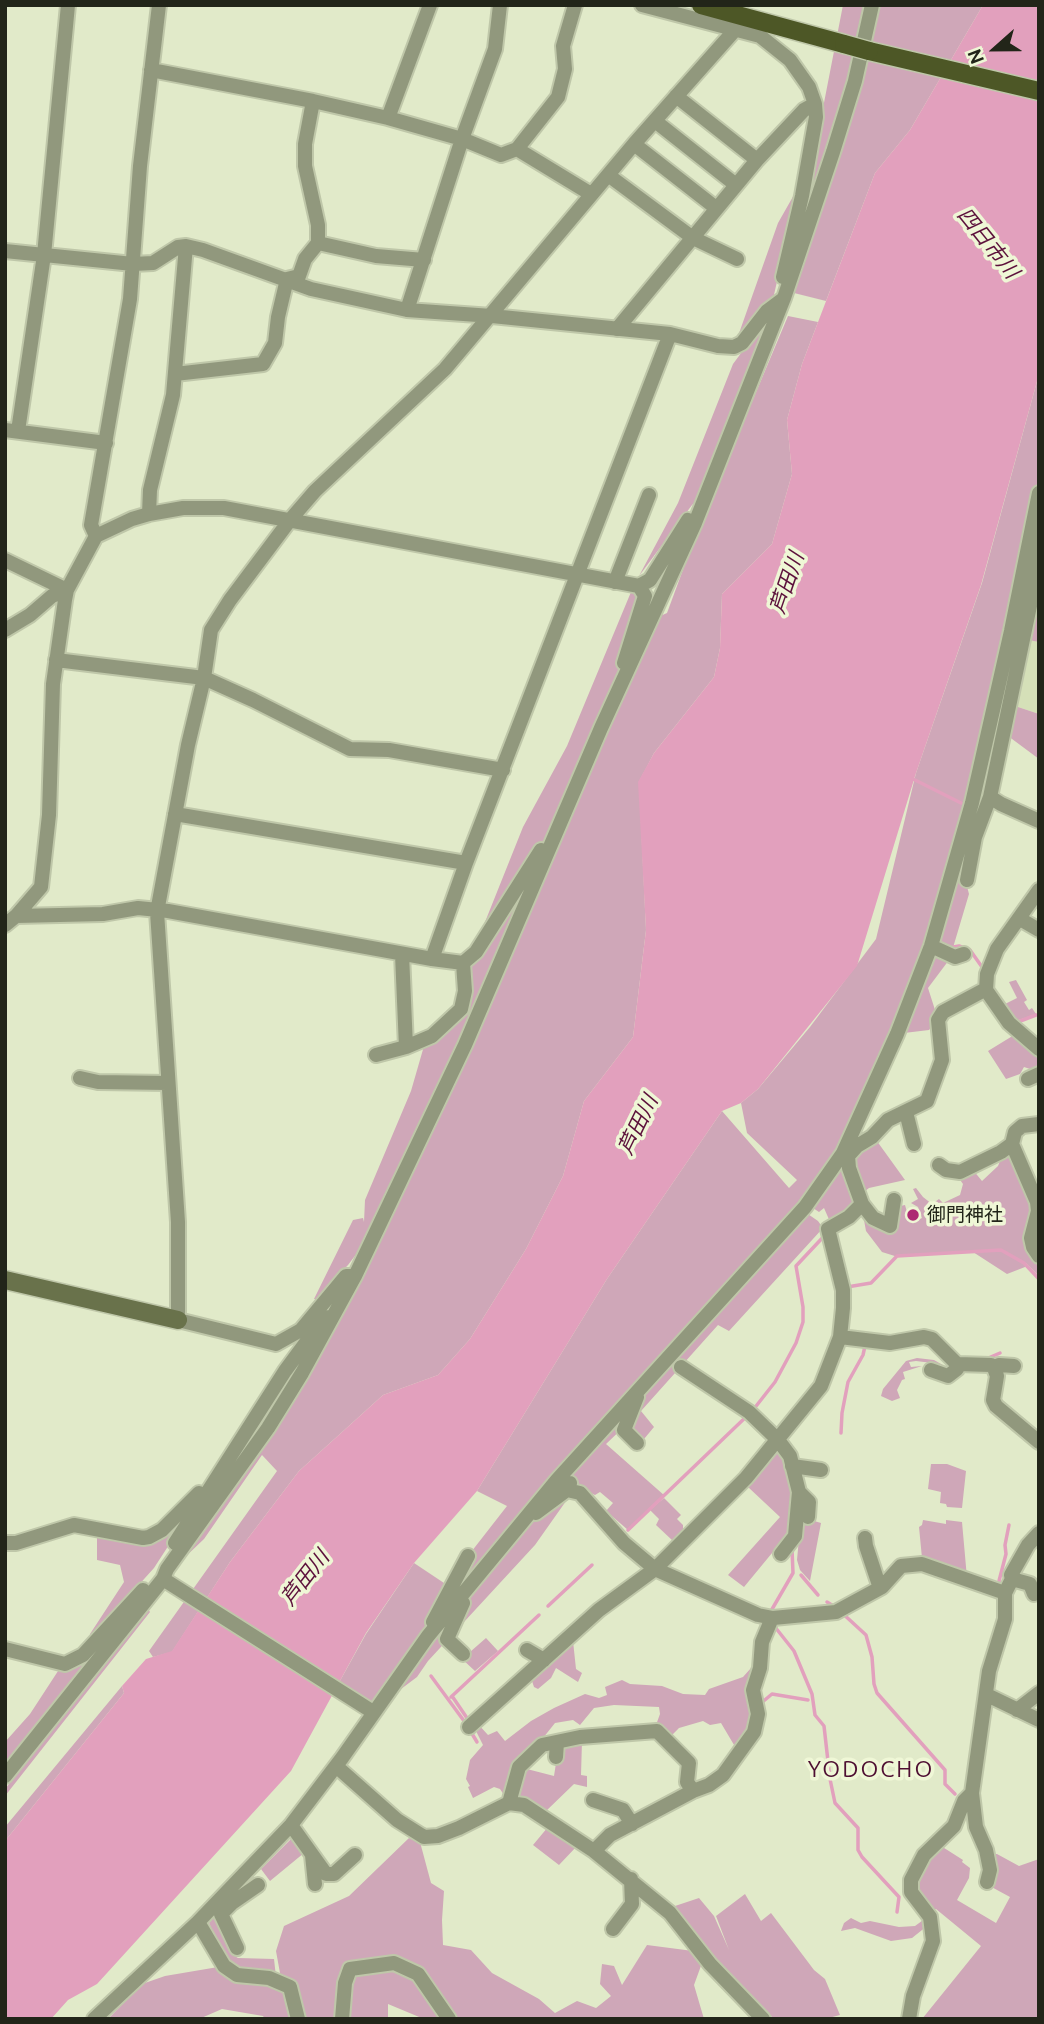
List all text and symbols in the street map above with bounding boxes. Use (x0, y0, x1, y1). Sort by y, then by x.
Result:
north arrow (960, 14, 1030, 84)
text: N (963, 46, 988, 67)
water label: 四日市川 (952, 202, 1024, 284)
water label: 芦田川 (765, 549, 809, 617)
water label: 芦田川 (613, 1091, 663, 1159)
place label: 御門神社 (927, 1204, 1003, 1226)
marker: 御門神社 (905, 1207, 921, 1223)
water label: 芦田川 (276, 1545, 334, 1611)
district label: YODOCHO (809, 1755, 933, 1783)

